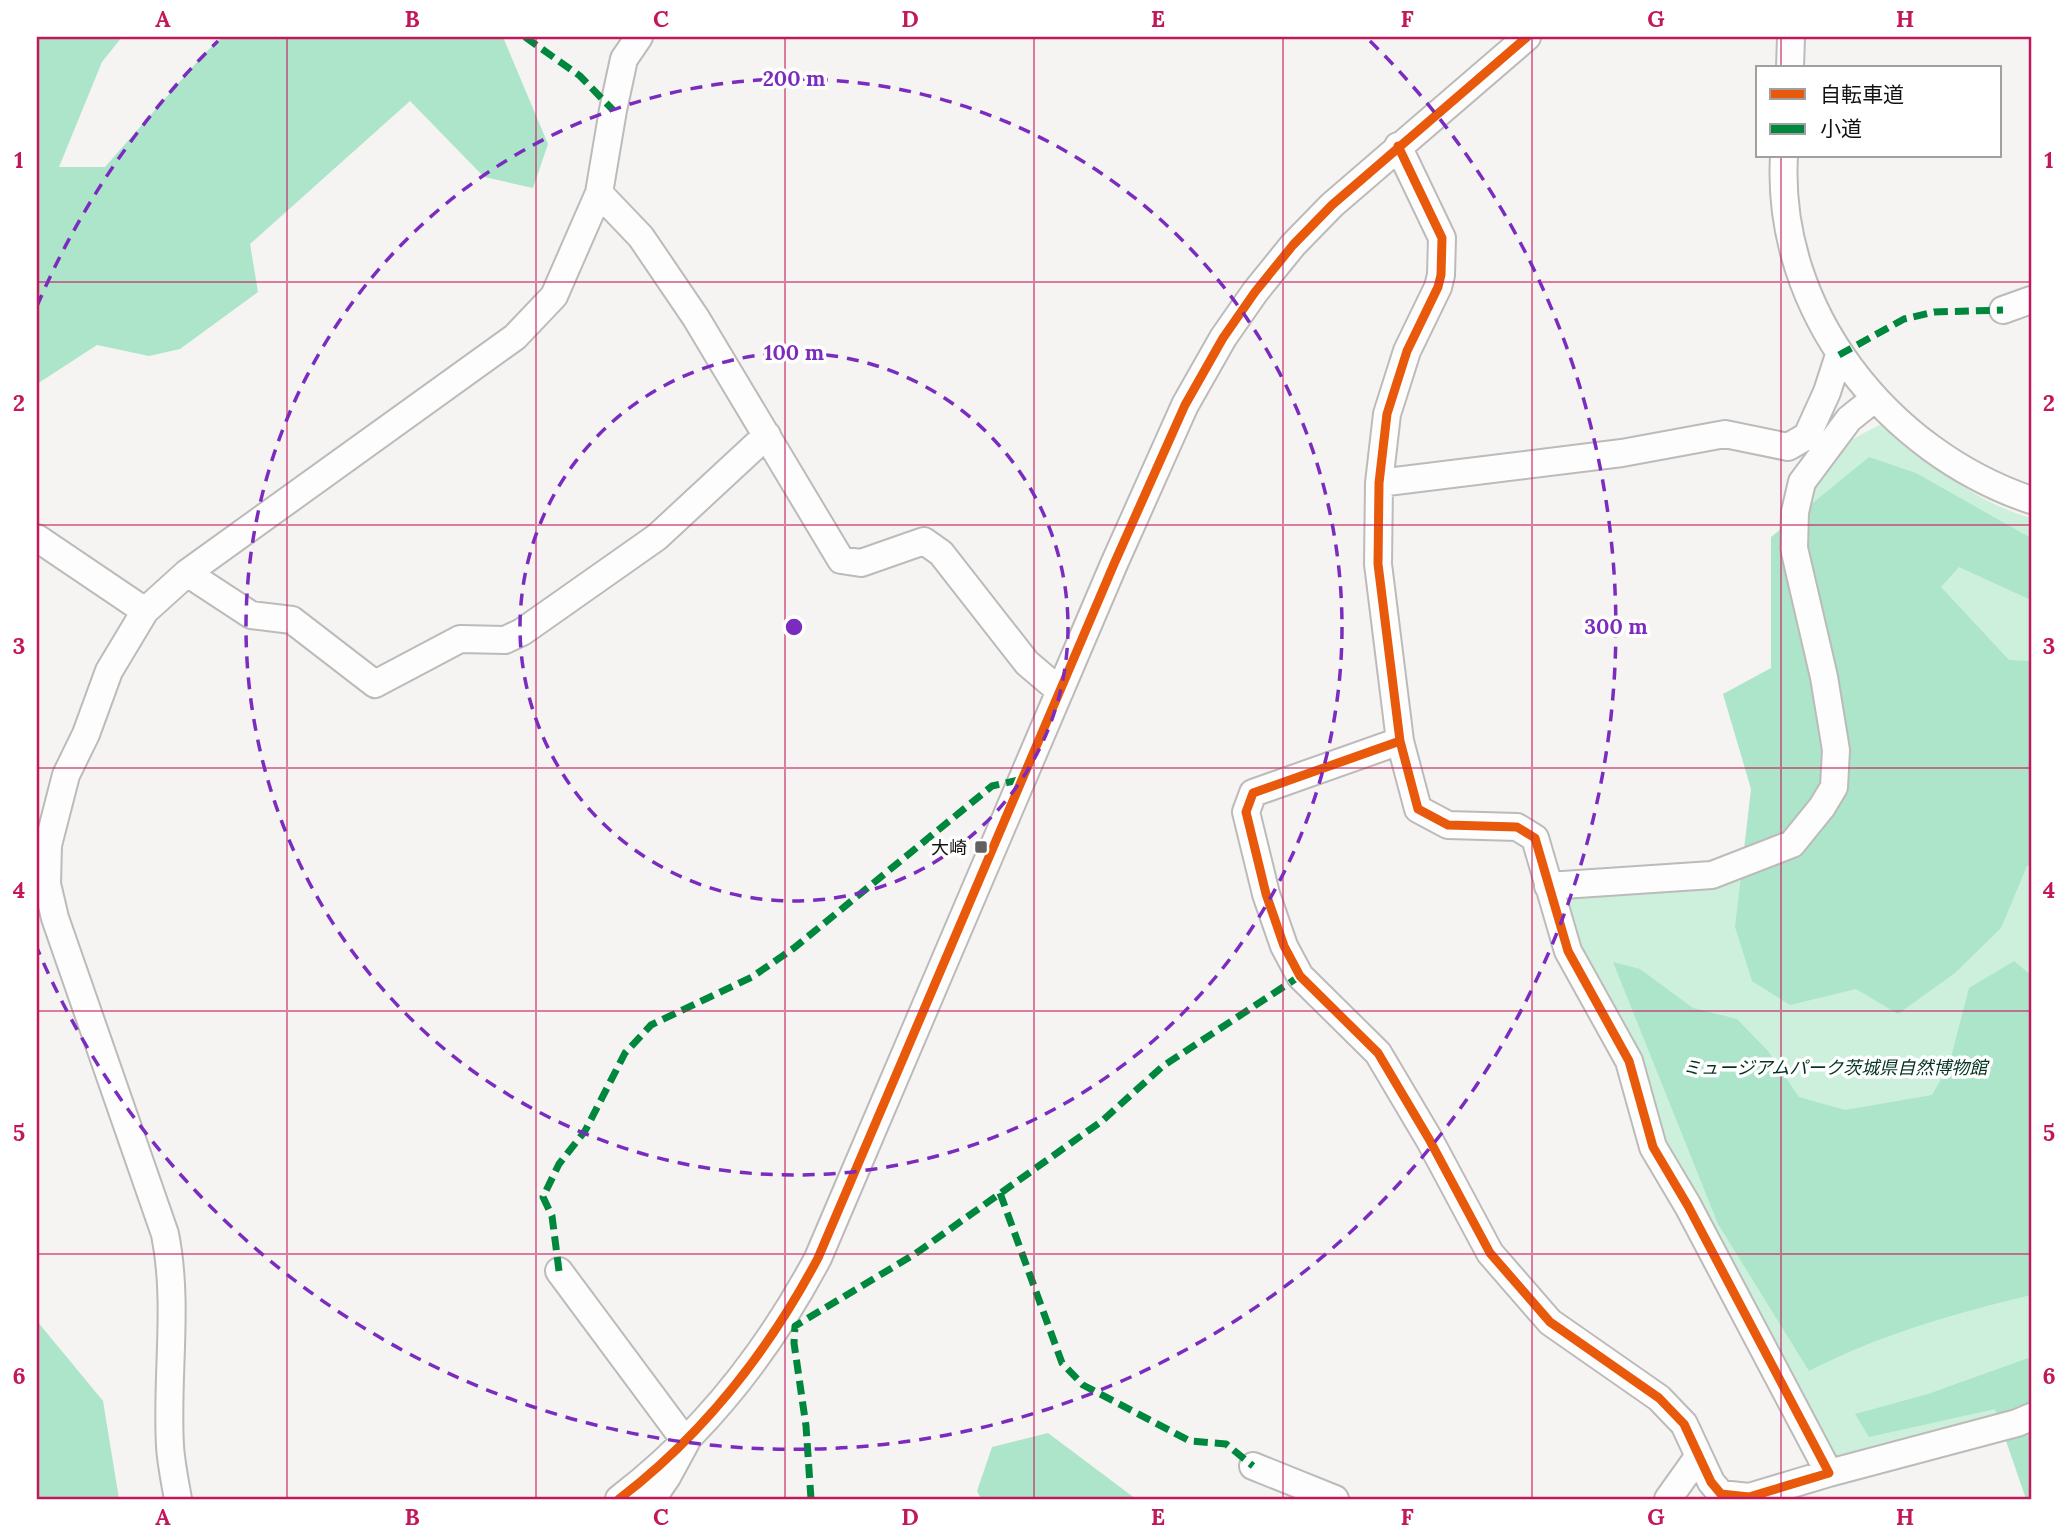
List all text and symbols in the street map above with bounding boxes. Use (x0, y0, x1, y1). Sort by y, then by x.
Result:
text: A (155, 4, 171, 33)
text: B (404, 4, 420, 33)
text: C (653, 4, 669, 33)
text: D (901, 4, 919, 33)
text: E (1151, 4, 1165, 33)
text: F (1400, 4, 1414, 33)
text: G (1647, 4, 1665, 33)
text: H (1896, 4, 1914, 33)
text: 200 m (763, 65, 825, 92)
legend (1756, 66, 2002, 158)
text: 自転車道 (1820, 81, 1904, 108)
text: 小道 (1820, 115, 1862, 142)
text: 1 (14, 145, 24, 174)
text: 1 (2044, 145, 2054, 174)
text: 100 m (764, 339, 824, 366)
text: 2 (13, 388, 25, 417)
text: 2 (2043, 388, 2055, 417)
text: 300 m (1584, 613, 1648, 640)
centre of rings (782, 615, 806, 639)
text: 3 (13, 631, 25, 660)
text: 3 (2043, 631, 2055, 660)
place label: 大崎 (931, 836, 967, 859)
marker: 大崎 (973, 839, 989, 855)
text: 4 (13, 875, 25, 904)
text: 4 (2043, 875, 2055, 904)
park label: ミュージアムパーク茨城県自然博物館 (1683, 1056, 1990, 1079)
text: 5 (13, 1118, 25, 1147)
text: 5 (2043, 1118, 2055, 1147)
text: 6 (12, 1361, 26, 1390)
text: 6 (2042, 1361, 2056, 1390)
text: A (155, 1502, 171, 1531)
text: B (404, 1502, 420, 1531)
text: C (653, 1502, 669, 1531)
text: D (901, 1502, 919, 1531)
text: E (1151, 1502, 1165, 1531)
text: F (1400, 1502, 1414, 1531)
text: G (1647, 1502, 1665, 1531)
text: H (1896, 1502, 1914, 1531)

